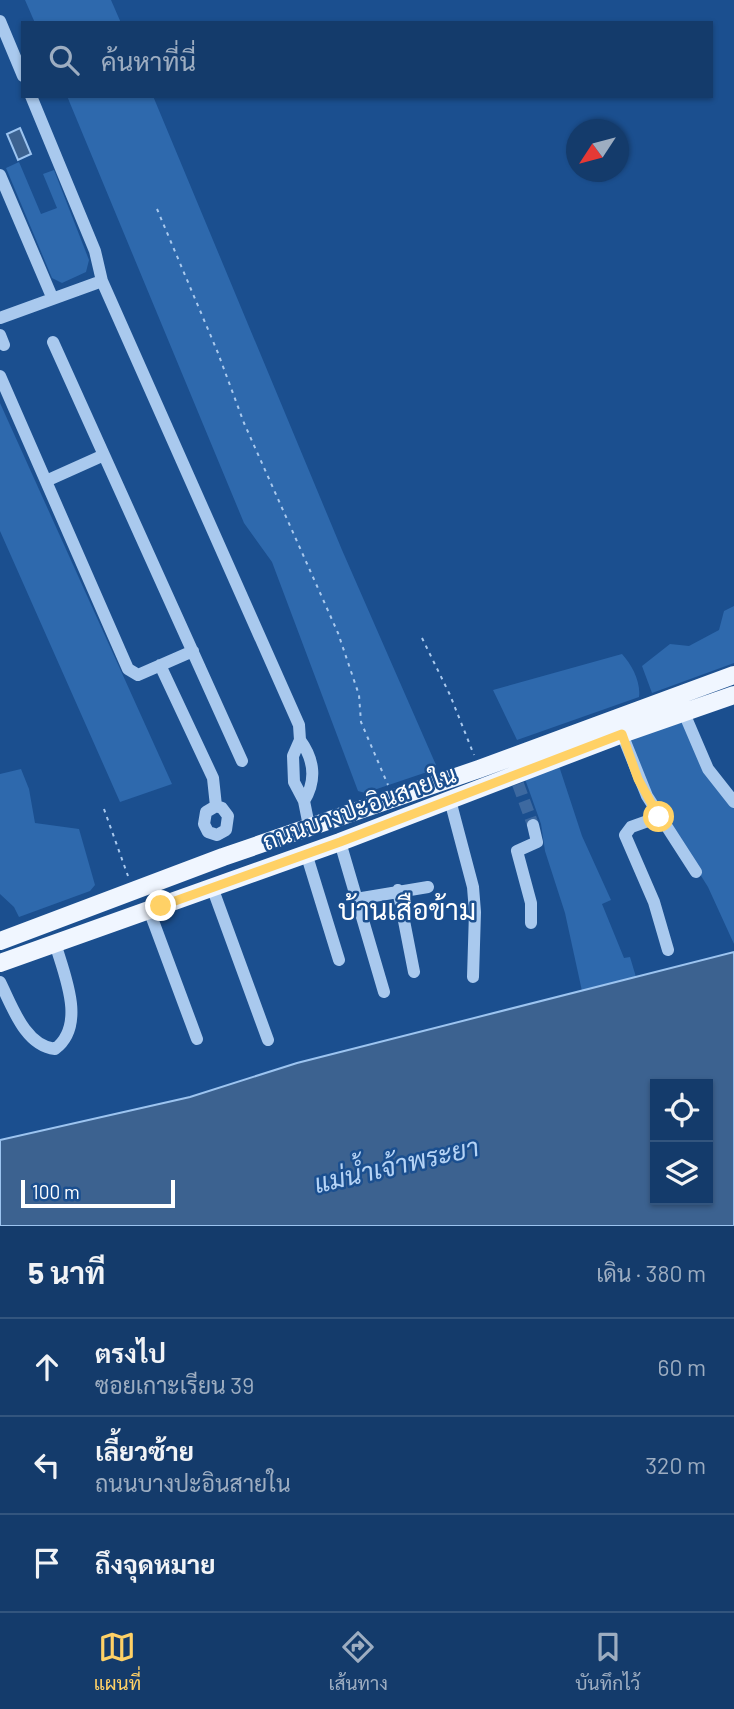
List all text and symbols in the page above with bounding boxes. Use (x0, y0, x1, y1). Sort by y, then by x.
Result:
search box (21, 21, 713, 98)
icon: search (45, 41, 83, 79)
text: ค้นหาที่นี่ (101, 45, 196, 76)
north arrow (566, 119, 629, 182)
street label: ถนนบางปะอินสายใน (258, 758, 460, 856)
route start (643, 801, 674, 832)
route end (145, 890, 176, 921)
district label: บ้านเสือข้าม (338, 892, 476, 926)
map controls (650, 1079, 713, 1205)
button: locate (650, 1079, 713, 1142)
water label: แม่น้ำเจ้าพระยา (310, 1126, 481, 1198)
button: layers (650, 1142, 713, 1205)
scale bar (21, 1177, 175, 1209)
text: 100 m (32, 1180, 80, 1203)
text: 5 นาที (28, 1254, 105, 1290)
text: เดิน · 380 m (596, 1259, 706, 1287)
text: ตรงไป (95, 1337, 166, 1368)
icon: ahead (28, 1348, 66, 1386)
text: 60 m (658, 1353, 706, 1381)
text: ซอยเกาะเรียน 39 (95, 1371, 254, 1399)
text: เลี้ยวซ้าย (95, 1435, 194, 1466)
icon: left (28, 1446, 66, 1484)
text: 320 m (645, 1451, 706, 1479)
text: ถนนบางปะอินสายใน (95, 1469, 291, 1497)
icon: arrive (28, 1544, 66, 1582)
text: ถึงจุดหมาย (95, 1548, 216, 1579)
tab: แผนที่ (94, 1628, 141, 1694)
tab: เส้นทาง (329, 1628, 388, 1694)
tab: บันทึกไว้ (575, 1628, 640, 1694)

